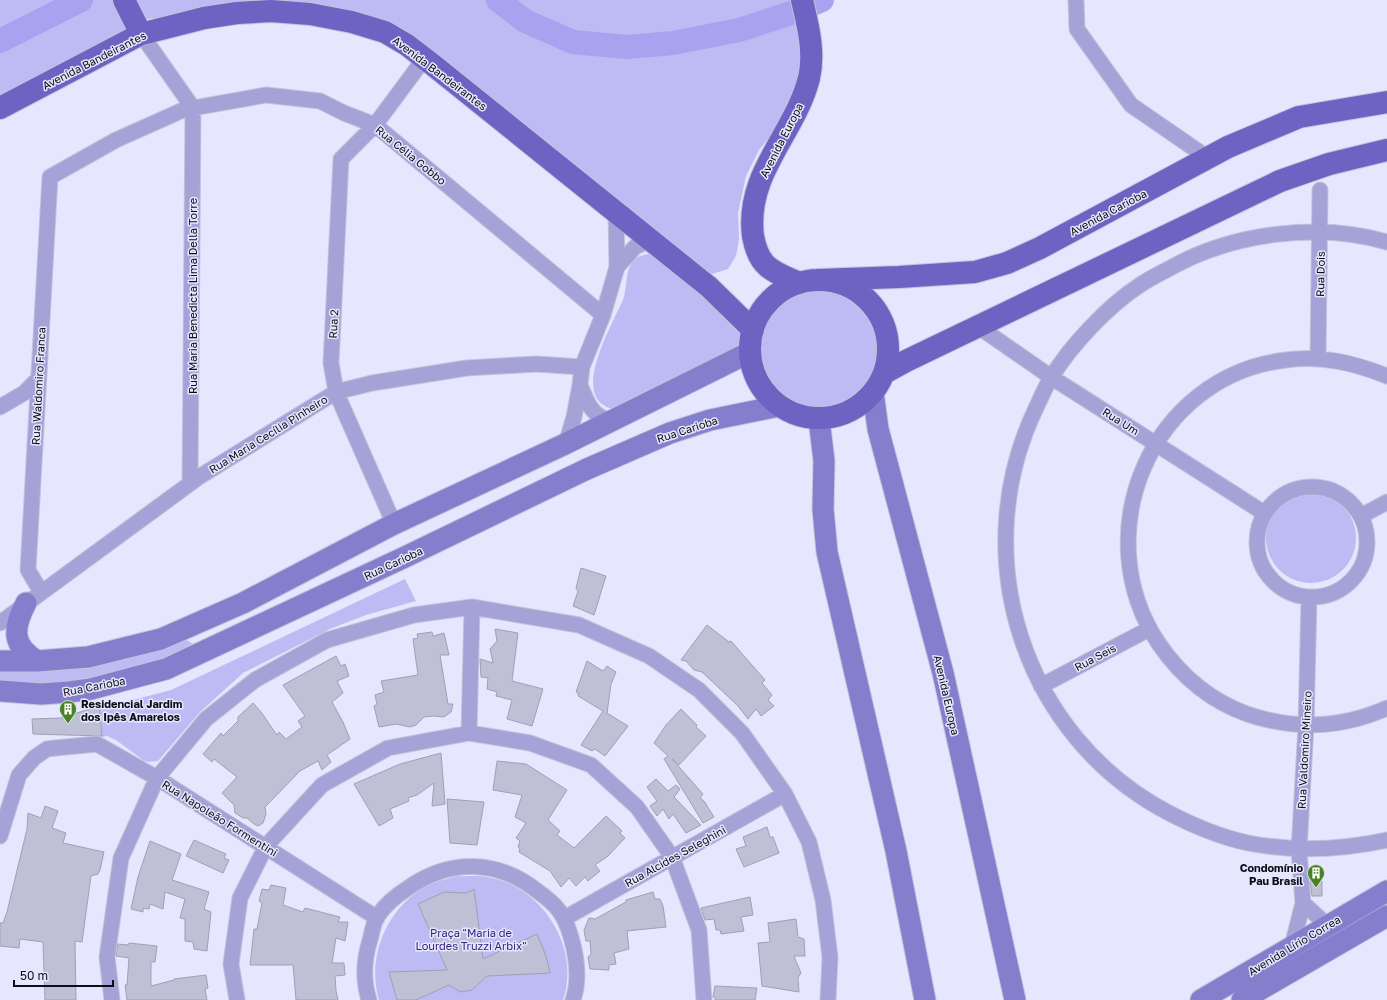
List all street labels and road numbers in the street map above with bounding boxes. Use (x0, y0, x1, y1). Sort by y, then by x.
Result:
street label: Avenida Bandeirantes (40, 28, 148, 92)
street label: Avenida Bandeirantes (390, 33, 490, 113)
street label: Avenida Europa (757, 101, 805, 179)
street label: Rua Célia Gobbo (373, 123, 449, 188)
street label: Avenida Carioba (1067, 186, 1149, 238)
street label: Rua Maria Benedicta Lima Della Torre (186, 198, 199, 394)
street label: Rua Dois (1313, 251, 1327, 297)
street label: Rua 2 (326, 309, 340, 339)
street label: Rua Waldomiro Franca (28, 327, 48, 445)
street label: Rua Maria Cecília Pinheiro (206, 392, 330, 476)
street label: Rua Um (1100, 405, 1142, 437)
street label: Rua Carioba (655, 413, 719, 445)
street label: Rua Carioba (362, 544, 424, 582)
street label: Rua Seis (1072, 641, 1118, 673)
street label: Avenida Europa (931, 654, 963, 736)
street label: Rua Carioba (62, 674, 126, 698)
street label: Rua Valdomiro Mineiro (1294, 690, 1314, 809)
street label: Rua Napoleão Formentini (160, 777, 280, 859)
street label: Rua Alcides Seleghini (622, 823, 728, 889)
street label: Avenida Lírio Correa (1245, 912, 1343, 978)

